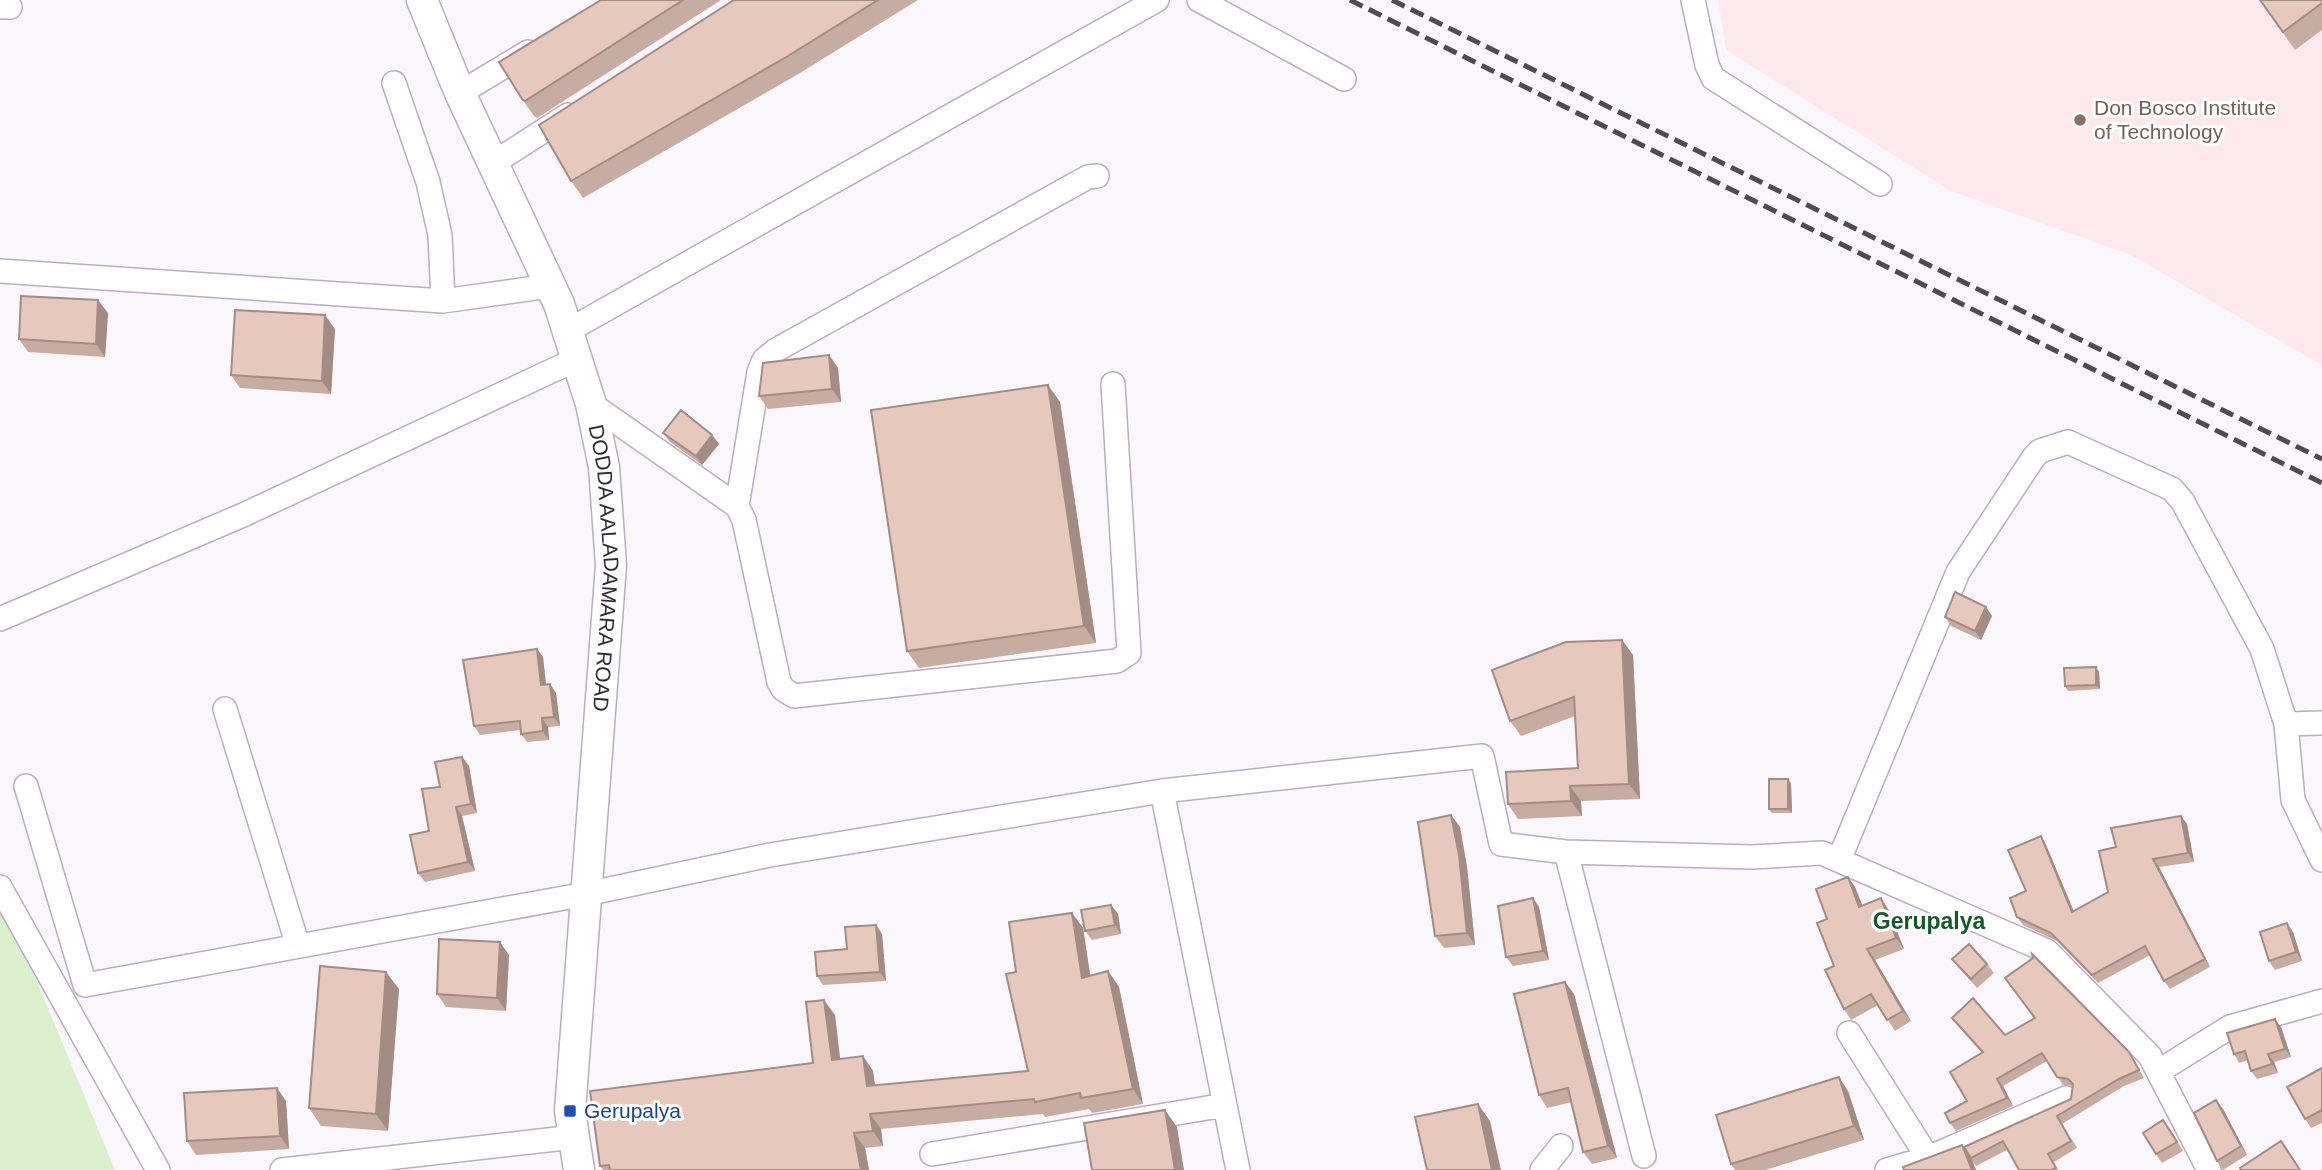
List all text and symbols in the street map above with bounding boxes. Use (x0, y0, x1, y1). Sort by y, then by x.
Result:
place label: Don Bosco Institute of Technology (2094, 96, 2276, 143)
marker: Don Bosco Institute of Technology (2072, 112, 2088, 128)
street label: DODDA AALADAMARA ROAD (585, 422, 623, 713)
district label: Gerupalya (1873, 908, 1985, 934)
place label: Gerupalya (584, 1099, 681, 1122)
marker: Gerupalya (562, 1103, 578, 1119)

